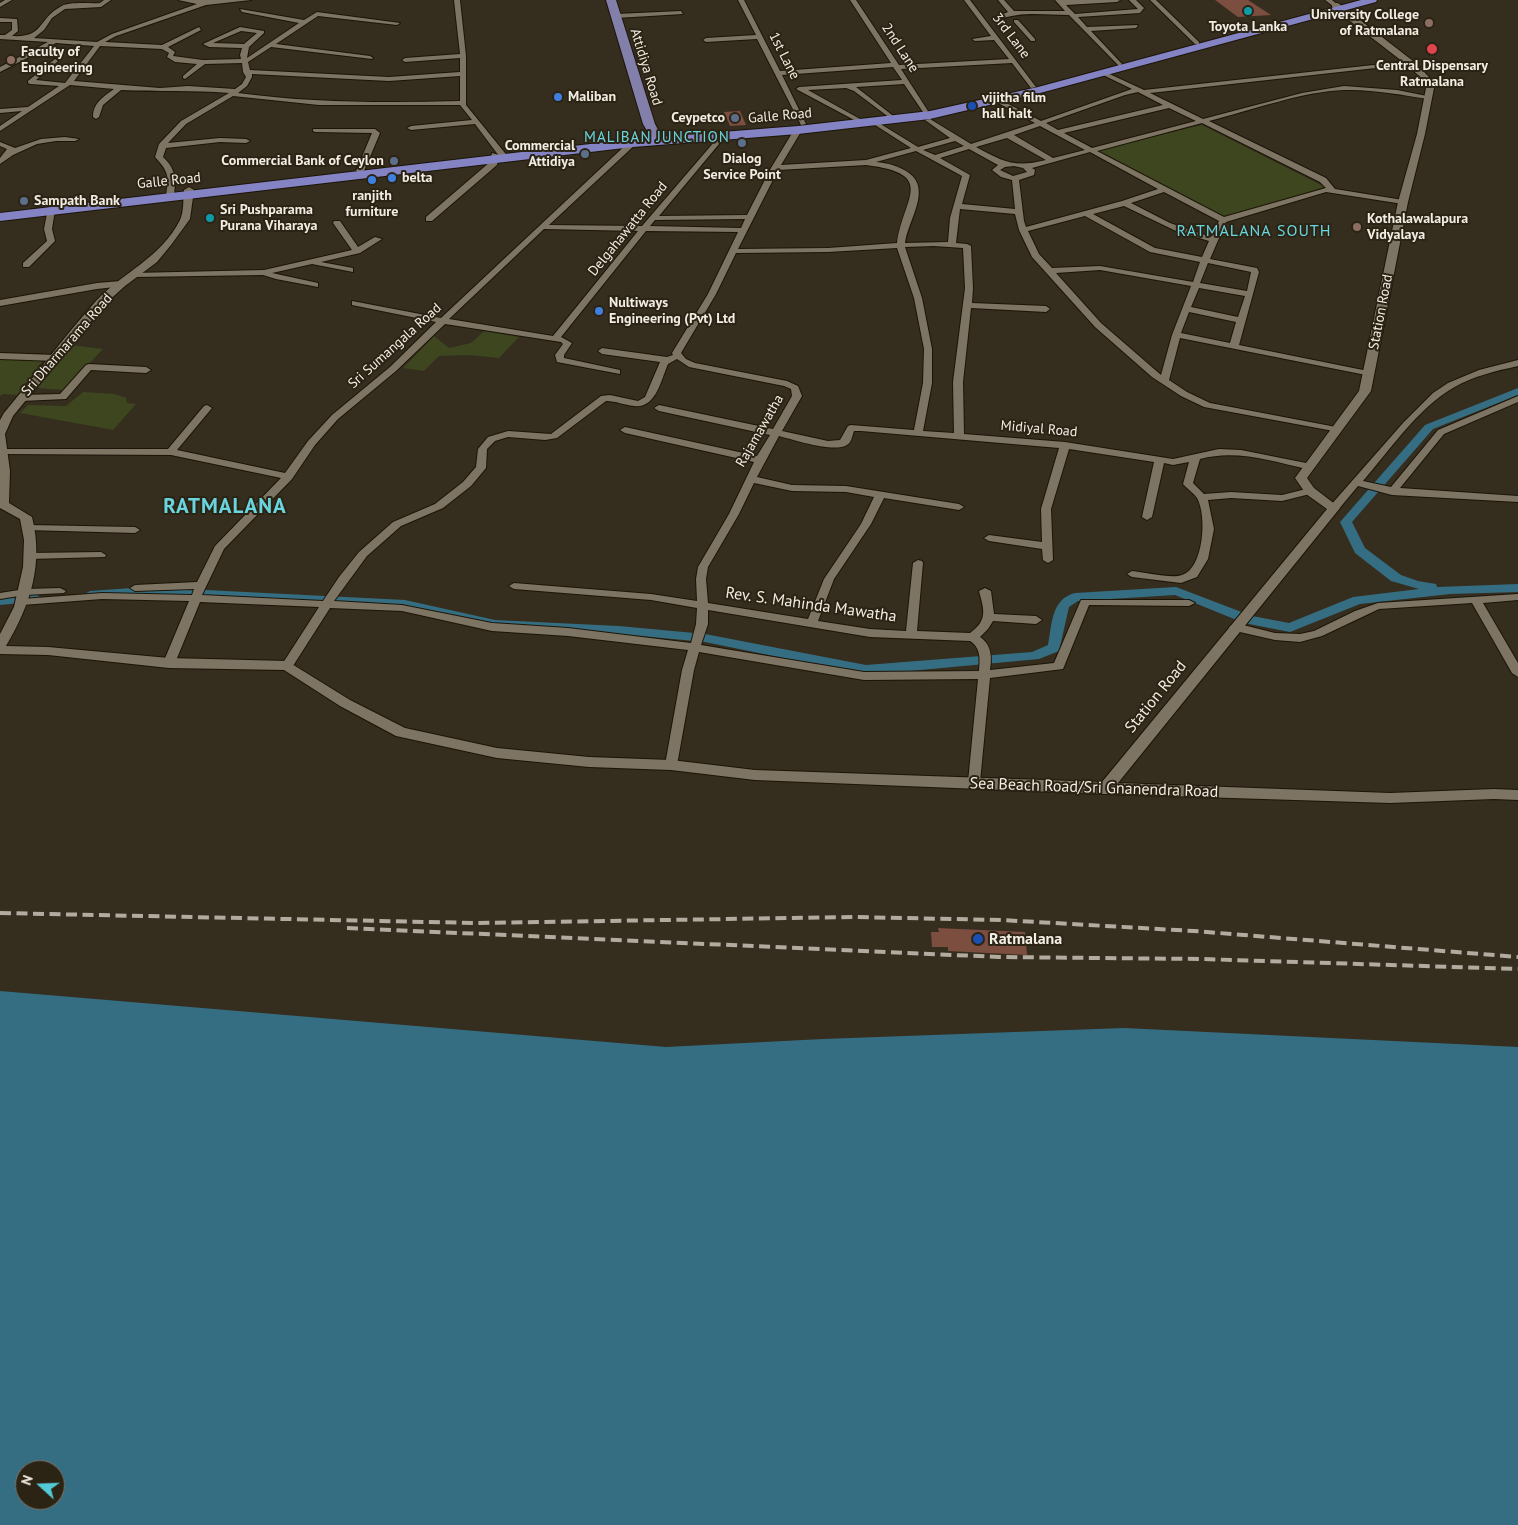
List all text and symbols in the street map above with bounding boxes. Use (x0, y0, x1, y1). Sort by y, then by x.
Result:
marker: Toyota Lanka (1242, 5, 1254, 17)
place label: University College of Ratmalana (1311, 7, 1419, 40)
street label: 3rd Lane (989, 10, 1033, 62)
marker: University College of Ratmalana (1423, 17, 1435, 29)
place label: Toyota Lanka (1209, 19, 1287, 35)
street label: 2nd Lane (878, 20, 922, 76)
street label: Attidiya Road (626, 27, 666, 107)
street label: 1st Lane (765, 30, 803, 82)
marker: Central Dispensary Ratmalana (1425, 42, 1439, 56)
place label: Faculty of Engineering (21, 44, 93, 76)
marker: Faculty of Engineering (5, 54, 17, 66)
place label: Central Dispensary Ratmalana (1376, 58, 1488, 90)
place label: Maliban (568, 89, 616, 105)
place label: vijitha film hall halt (982, 90, 1046, 122)
marker: Maliban (552, 91, 564, 103)
marker: vijitha film hall halt (966, 100, 978, 112)
street label: Galle Road (747, 105, 813, 127)
place label: Ceypetco (671, 110, 725, 126)
marker: Ceypetco (729, 112, 741, 124)
district label: MALIBAN JUNCTION (582, 129, 732, 147)
marker: Dialog Service Point (736, 137, 748, 149)
place label: Commercial Attidiya (505, 138, 575, 170)
marker: Commercial Attidiya (579, 148, 591, 160)
place label: Dialog Service Point (703, 151, 781, 184)
place label: Commercial Bank of Ceylon (221, 153, 384, 169)
marker: Commercial Bank of Ceylon (388, 155, 400, 167)
street label: Galle Road (136, 169, 202, 193)
place label: belta (402, 170, 433, 186)
marker: belta (386, 172, 398, 184)
marker: ranjith furniture (366, 174, 378, 186)
street label: Delgahawatta Road (585, 178, 671, 280)
place label: ranjith furniture (346, 188, 398, 220)
place label: Sampath Bank (34, 193, 120, 209)
marker: Sampath Bank (18, 195, 30, 207)
place label: Sri Pushparama Purana Viharaya (220, 202, 317, 234)
place label: Kothalawalapura Vidyalaya (1367, 211, 1468, 243)
marker: Sri Pushparama Purana Viharaya (204, 212, 216, 224)
district label: RATMALANA SOUTH (1175, 221, 1333, 241)
marker: Kothalawalapura Vidyalaya (1351, 221, 1363, 233)
street label: Station Road (1365, 273, 1397, 351)
street label: Sri Dharmarama Road (18, 290, 116, 400)
place label: Nultiways Engineering (Pvt) Ltd (609, 295, 735, 328)
street label: Sri Sumangala Road (345, 300, 445, 392)
marker: Nultiways Engineering (Pvt) Ltd (593, 305, 605, 317)
street label: Rajamawatha (733, 392, 787, 470)
street label: Midiyal Road (1000, 417, 1078, 441)
district label: RATMALANA (162, 494, 288, 520)
street label: Rev. S. Mahinda Mawatha (724, 583, 898, 627)
street label: Station Road (1121, 657, 1191, 737)
street label: Sea Beach Road/Sri Gnanendra Road (969, 774, 1219, 802)
place label: Ratmalana (989, 929, 1062, 949)
marker: Ratmalana (971, 932, 985, 946)
north arrow (15, 1460, 65, 1510)
text: N (17, 1473, 37, 1488)

